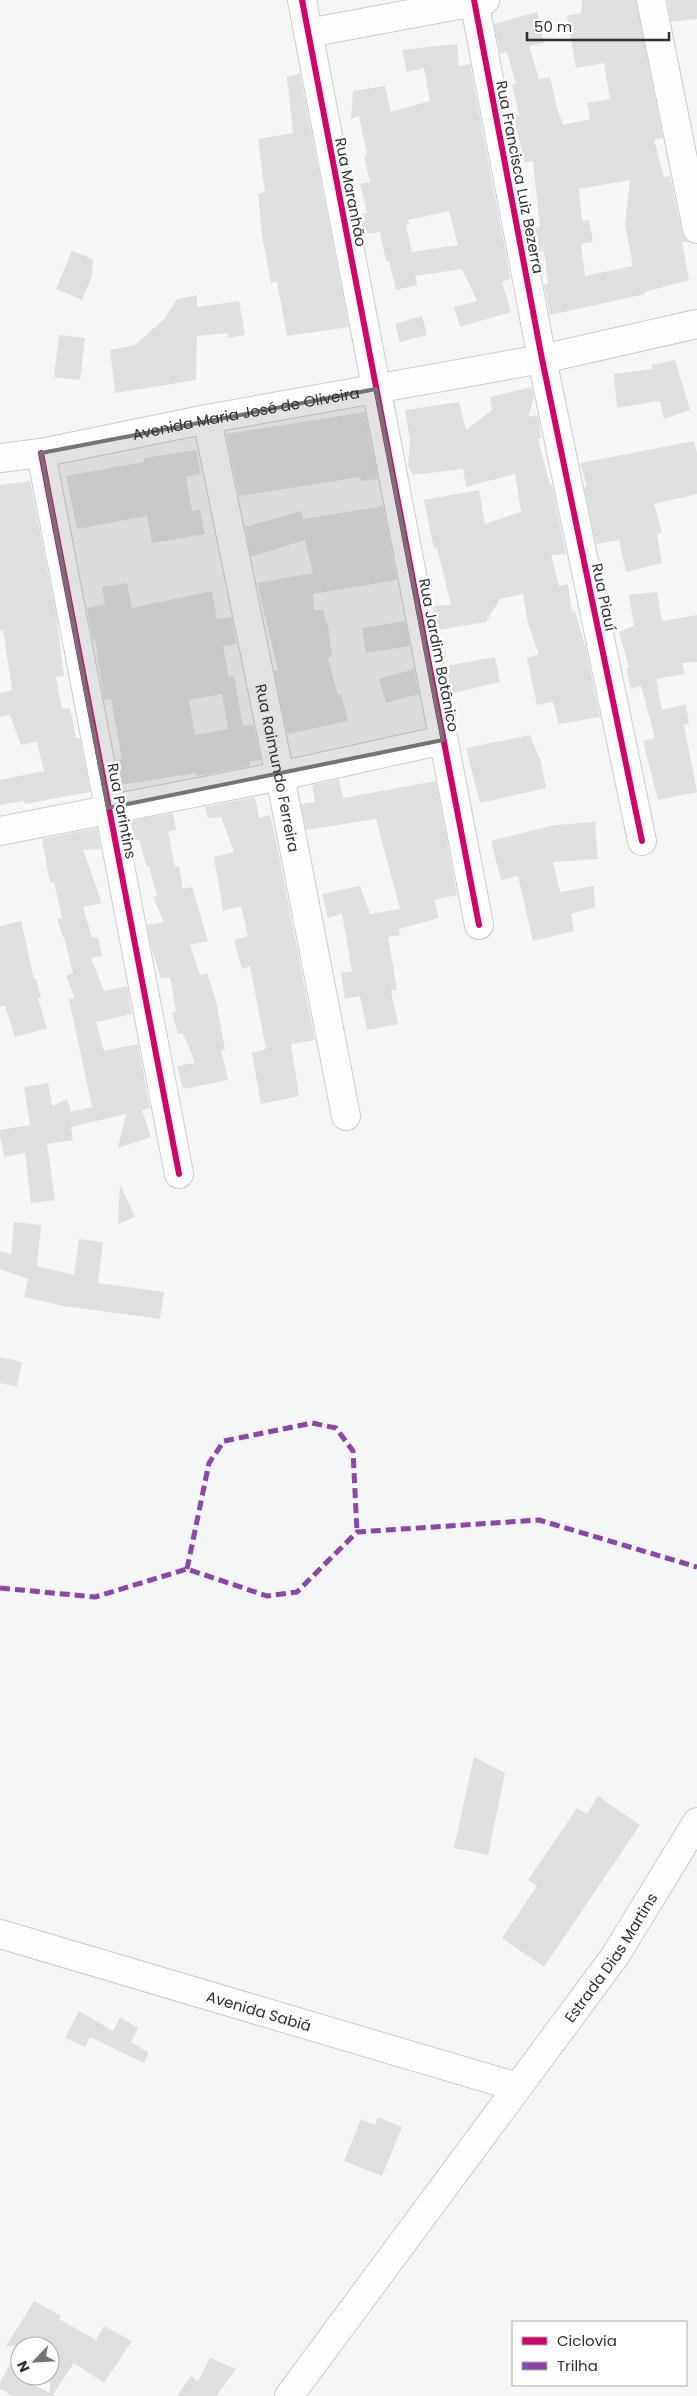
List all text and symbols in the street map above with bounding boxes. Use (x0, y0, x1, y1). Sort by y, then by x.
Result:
scale bar (527, 10, 670, 42)
text: 50 m (534, 16, 572, 37)
street label: Rua Francisca Luiz Bezerra (491, 79, 549, 275)
street label: Rua Maranhão (330, 136, 372, 248)
street label: Avenida Maria José de Oliveira (130, 381, 361, 445)
street label: Rua Piauí (587, 561, 621, 633)
street label: Rua Jardim Botânico (414, 576, 464, 734)
street label: Rua Raimundo Ferreira (251, 682, 305, 854)
street label: Rua Parintins (102, 761, 142, 861)
street label: Estrada Dias Martins (559, 1888, 662, 2026)
street label: Avenida Sabiá (204, 1985, 314, 2036)
legend (512, 2321, 687, 2386)
text: Ciclovia (557, 2330, 617, 2351)
north arrow (10, 2336, 60, 2386)
text: Trilha (557, 2355, 598, 2376)
text: N (12, 2357, 35, 2375)

